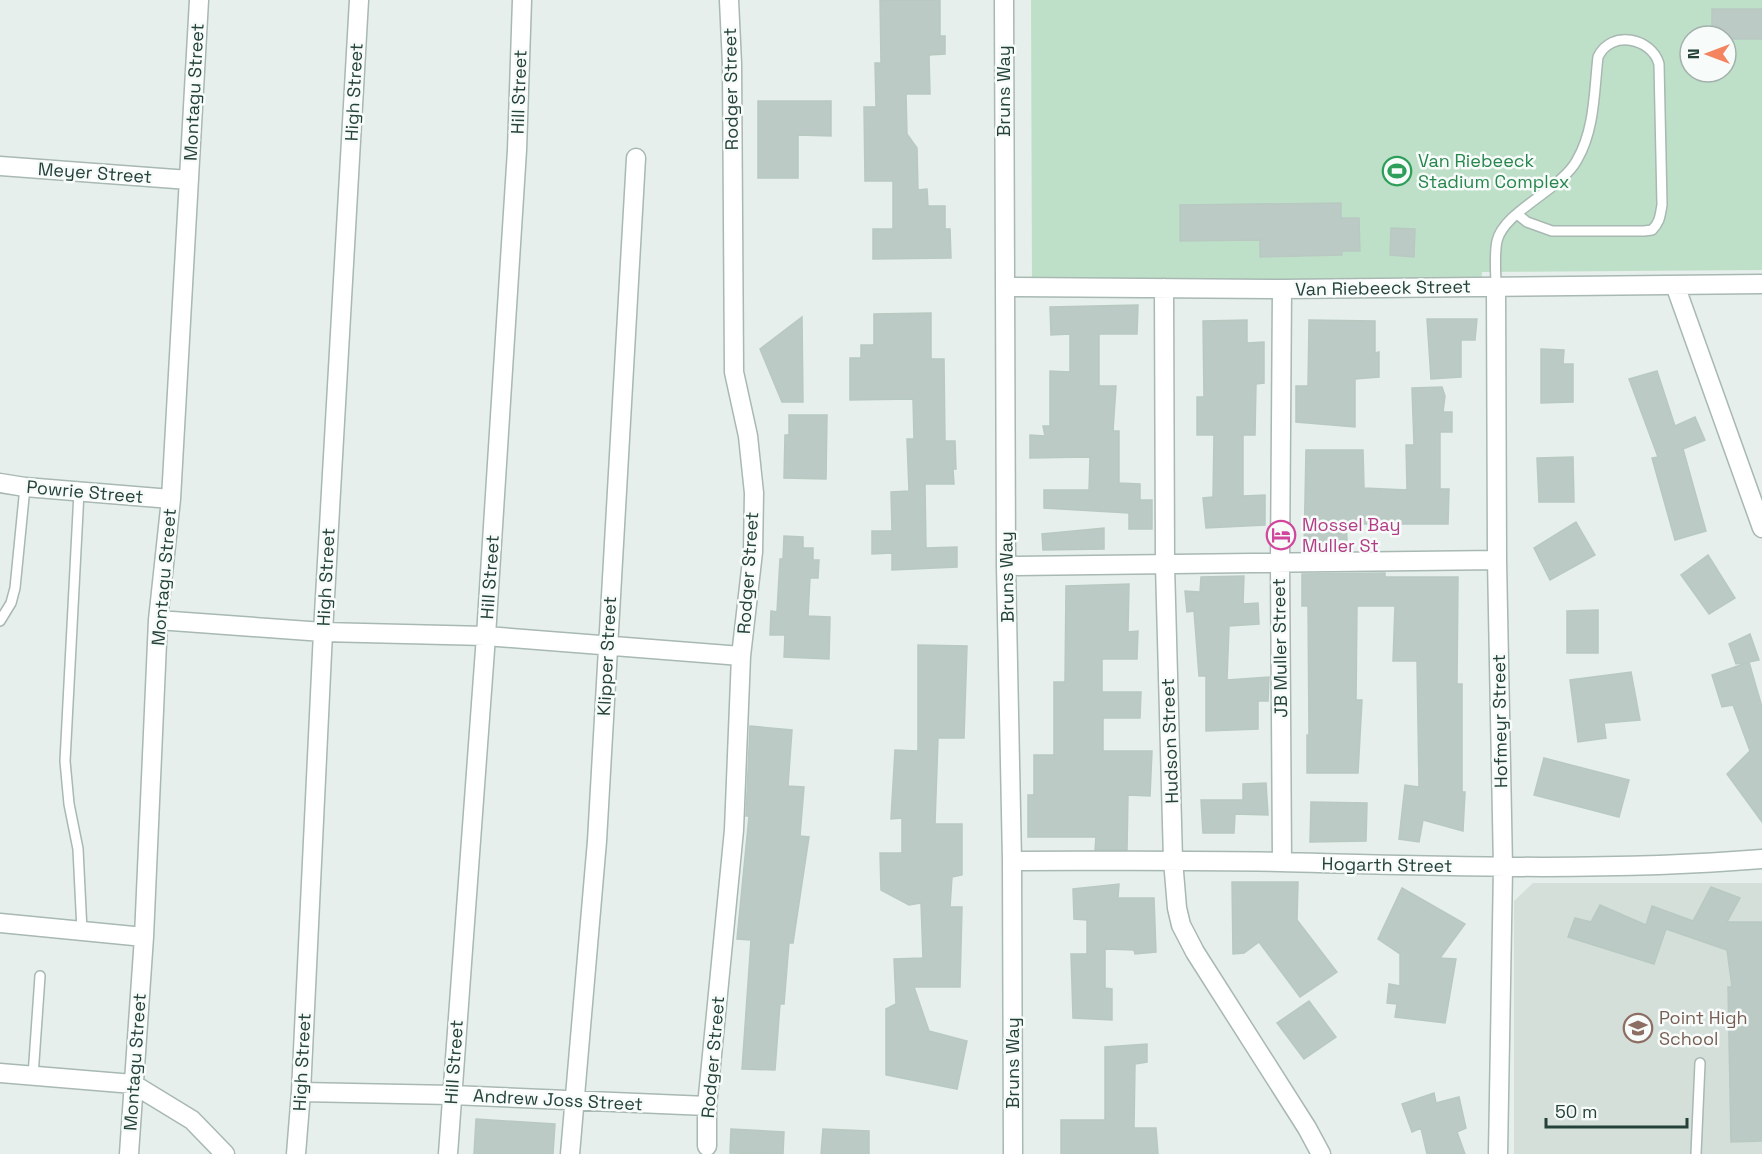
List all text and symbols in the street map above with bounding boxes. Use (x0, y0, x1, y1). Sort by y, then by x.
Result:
street label: Montagu Street (178, 22, 209, 161)
north arrow (1678, 24, 1738, 84)
street label: Rodger Street (718, 27, 743, 151)
street label: High Street (339, 42, 368, 142)
street label: Bruns Way (992, 45, 1015, 137)
street label: Hill Street (506, 49, 531, 135)
text: N (1683, 49, 1704, 59)
place label: Van Riebeeck Stadium Complex (1418, 149, 1569, 193)
sports icon: Van Riebeeck Stadium Complex (1381, 155, 1413, 187)
street label: Meyer Street (37, 157, 153, 188)
street label: Van Riebeeck Street (1295, 274, 1471, 301)
street label: Powrie Street (26, 475, 145, 508)
street label: Montagu Street (146, 507, 181, 647)
street label: Rodger Street (732, 511, 763, 635)
place label: Mossel Bay Muller St (1302, 513, 1400, 557)
hotel icon: Mossel Bay Muller St (1265, 519, 1297, 551)
street label: High Street (311, 527, 340, 627)
street label: Bruns Way (994, 531, 1019, 623)
street label: Hill Street (475, 534, 504, 620)
street label: JB Muller Street (1267, 578, 1292, 718)
street label: Klipper Street (592, 595, 621, 717)
street label: Hofmeyr Street (1487, 654, 1512, 788)
street label: Hudson Street (1156, 678, 1183, 804)
street label: Hogarth Street (1322, 852, 1452, 877)
street label: Montagu Street (118, 992, 151, 1132)
street label: Rodger Street (696, 995, 729, 1119)
place label: Point High School (1659, 1006, 1748, 1050)
street label: High Street (287, 1012, 316, 1112)
school or university icon: Point High School (1622, 1012, 1654, 1044)
street label: Bruns Way (1001, 1017, 1024, 1109)
street label: Hill Street (439, 1019, 468, 1105)
street label: Andrew Joss Street (473, 1084, 643, 1115)
scale bar (1546, 1091, 1687, 1129)
text: 50 m (1555, 1100, 1597, 1123)

